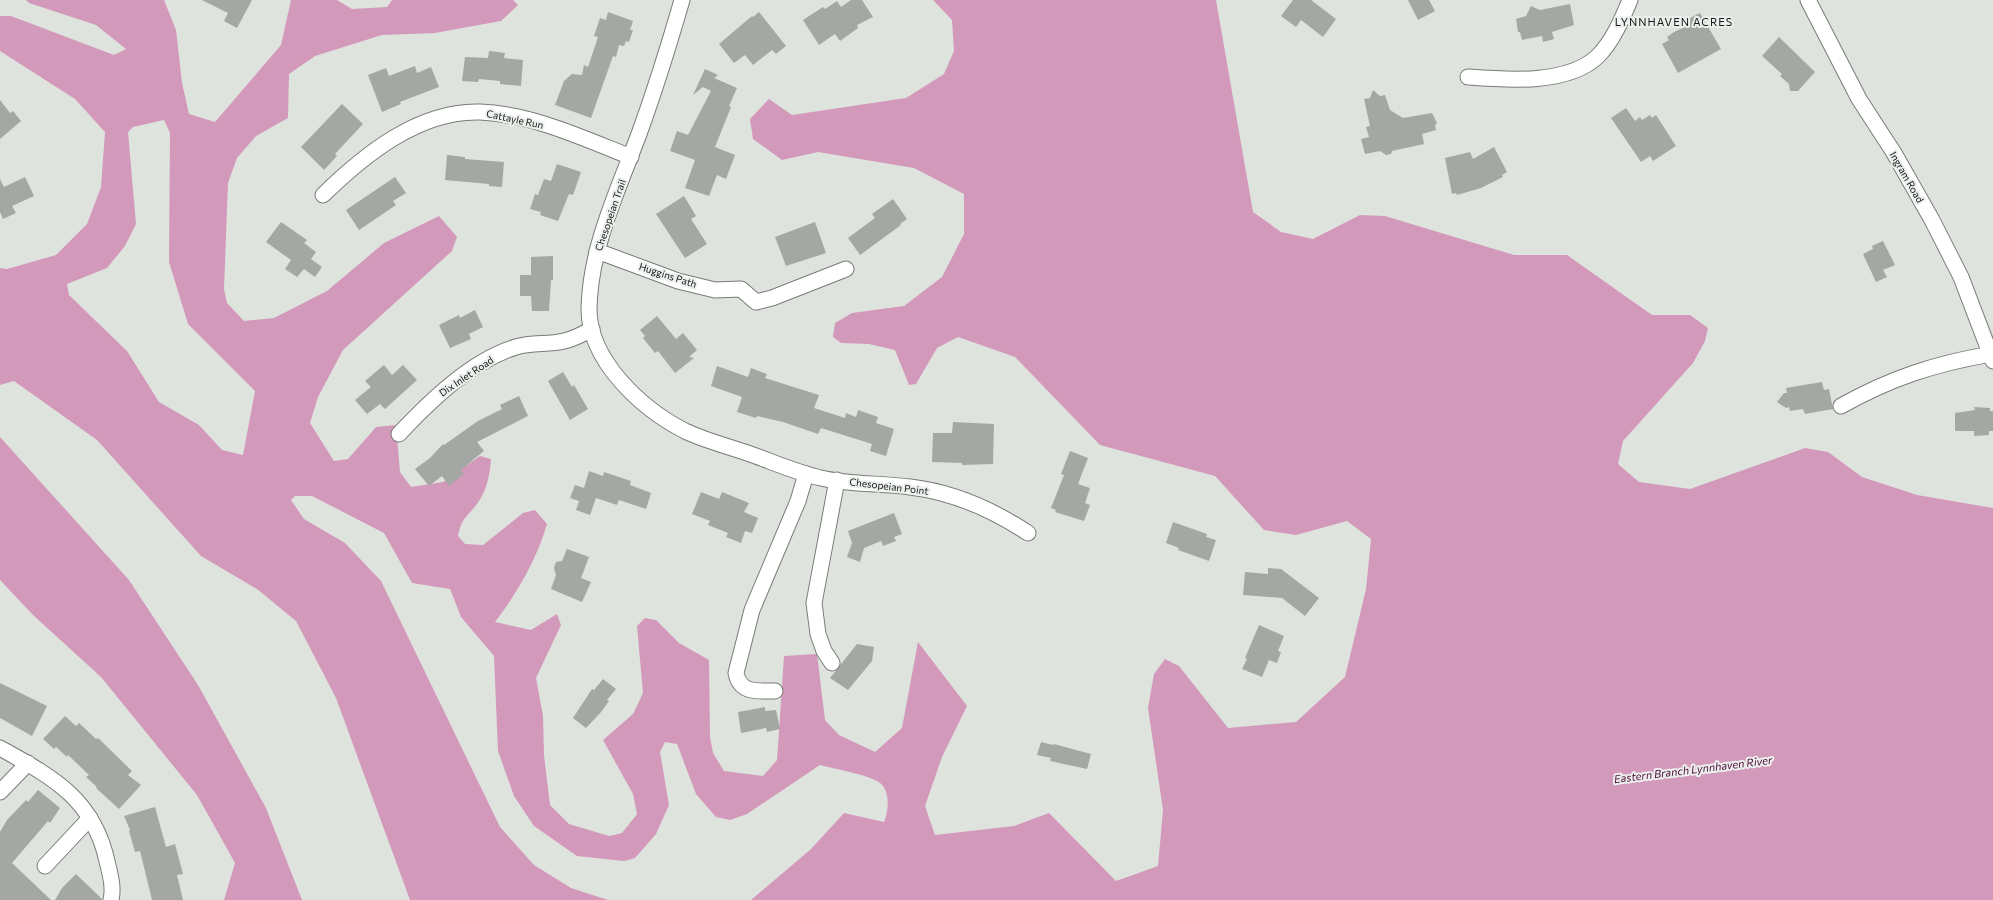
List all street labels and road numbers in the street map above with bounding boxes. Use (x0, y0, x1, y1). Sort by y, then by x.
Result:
street label: Cattayle Run (485, 107, 545, 131)
street label: Ingram Road (1888, 149, 1927, 205)
street label: Chesopeian Trail (592, 178, 628, 252)
street label: Huggins Path (638, 260, 698, 290)
street label: Dix Inlet Road (437, 353, 496, 399)
street label: Chesopeian Point (849, 475, 929, 497)

